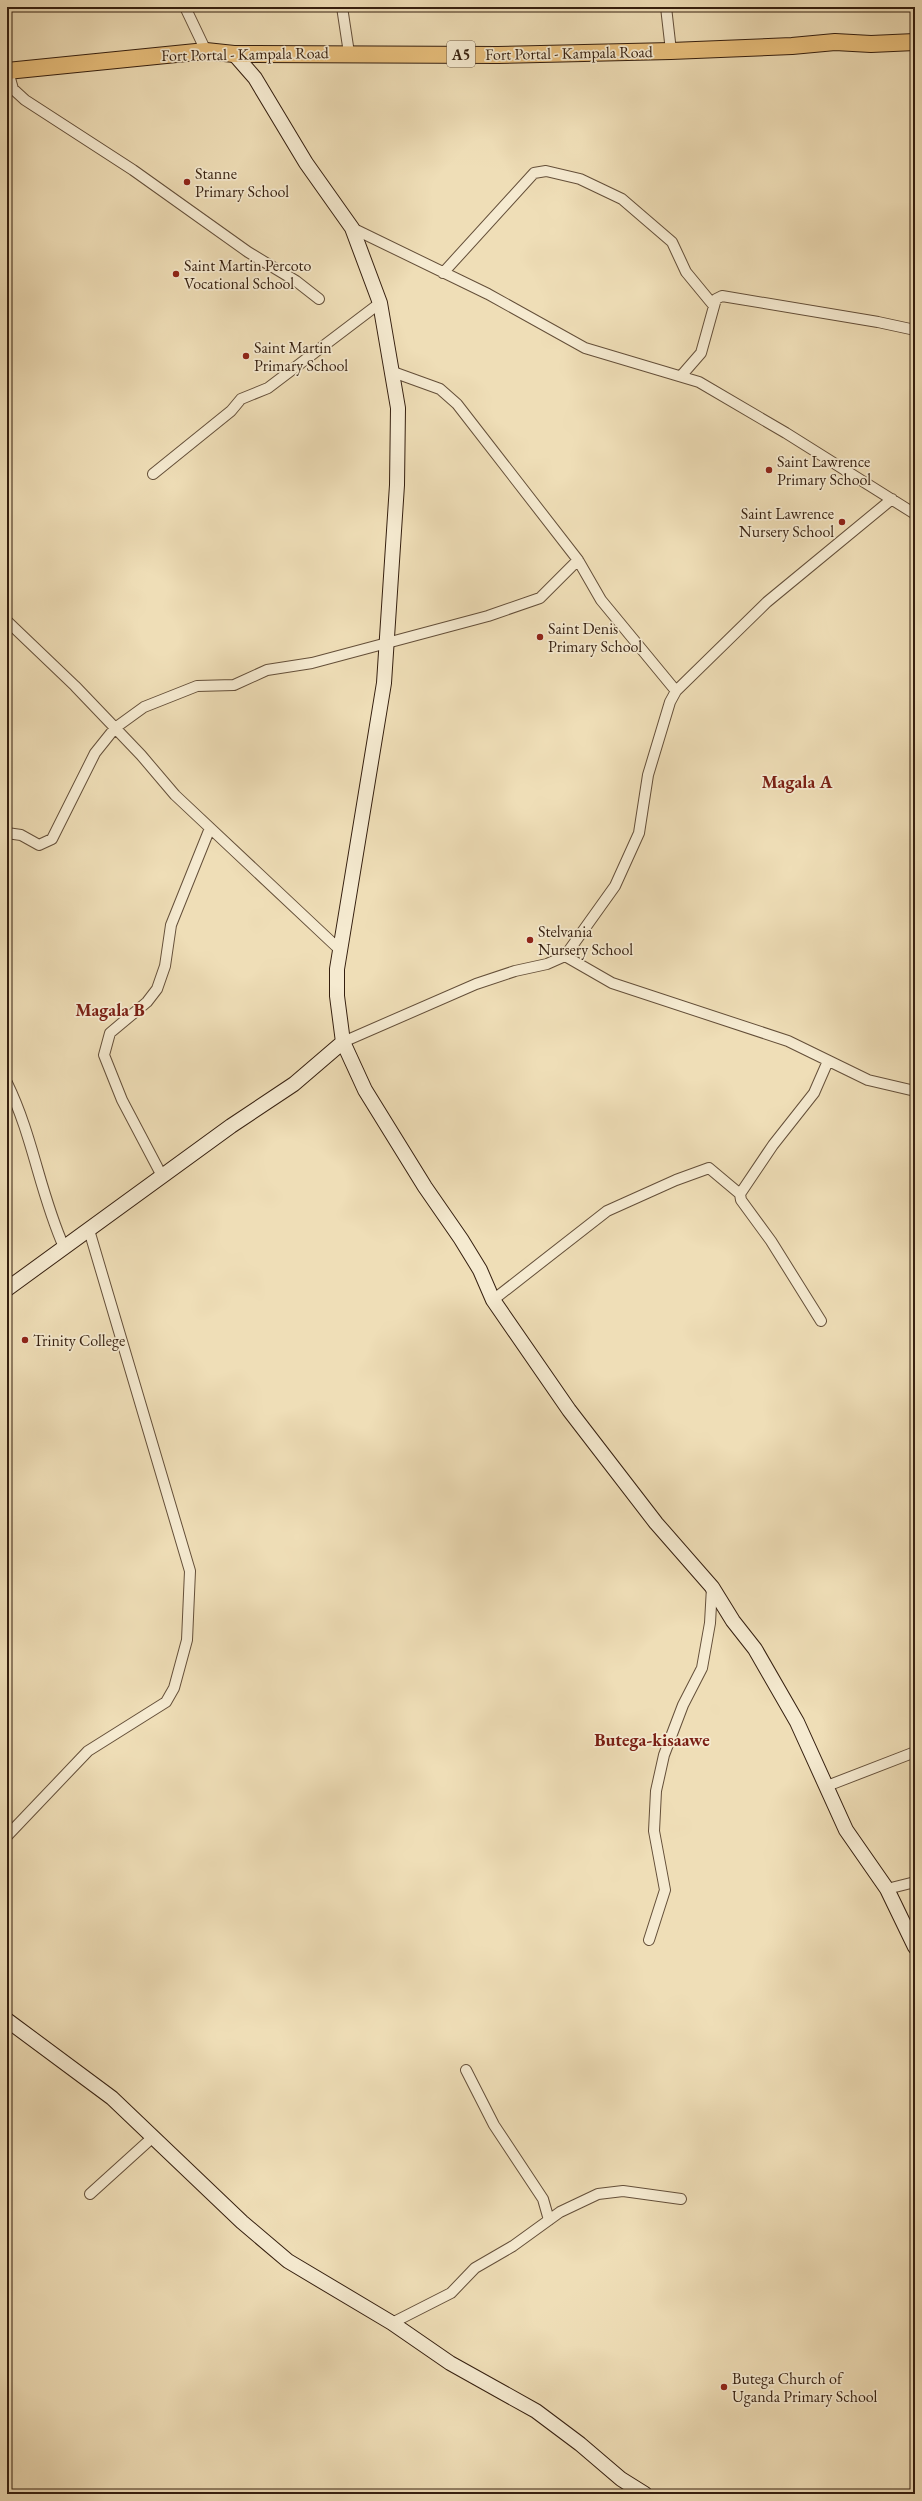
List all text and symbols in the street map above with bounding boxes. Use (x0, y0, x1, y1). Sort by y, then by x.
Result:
road number: A5 (447, 41, 475, 67)
street label: Fort Portal - Kampala Road (485, 41, 654, 65)
street label: Fort Portal - Kampala Road (161, 42, 330, 66)
place label: Stanne Primary School (195, 163, 289, 202)
marker: Stanne Primary School (182, 177, 192, 187)
place label: Saint Martin Percoto Vocational School (184, 255, 312, 294)
marker: Saint Martin Percoto Vocational School (171, 269, 181, 279)
place label: Saint Martin Primary School (254, 337, 348, 376)
marker: Saint Martin Primary School (241, 351, 251, 361)
place label: Saint Lawrence Primary School (777, 451, 871, 490)
marker: Saint Lawrence Primary School (764, 465, 774, 475)
place label: Saint Lawrence Nursery School (739, 503, 834, 542)
marker: Saint Lawrence Nursery School (837, 517, 847, 527)
place label: Saint Denis Primary School (548, 618, 642, 657)
marker: Saint Denis Primary School (535, 632, 545, 642)
district label: Magala A (761, 770, 834, 793)
place label: Stelvania Nursery School (538, 921, 633, 960)
marker: Stelvania Nursery School (525, 935, 535, 945)
district label: Magala B (75, 998, 145, 1021)
place label: Trinity College (33, 1330, 125, 1351)
marker: Trinity College (20, 1335, 30, 1345)
district label: Butega-kisaawe (594, 1728, 710, 1751)
place label: Butega Church of Uganda Primary School (732, 2368, 878, 2407)
marker: Butega Church of Uganda Primary School (719, 2382, 729, 2392)

